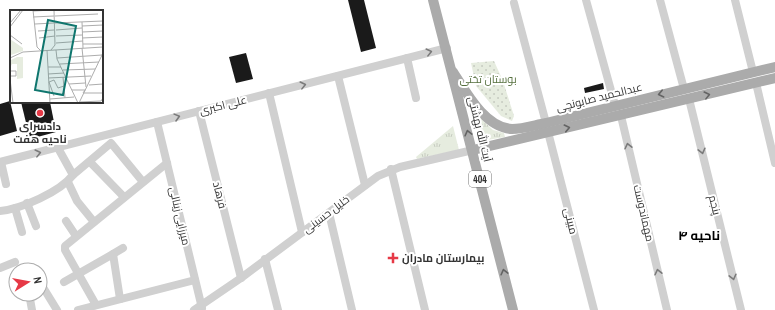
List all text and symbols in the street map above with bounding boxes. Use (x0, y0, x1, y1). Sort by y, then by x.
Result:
inset map (10, 10, 103, 103)
one-way arrow (426, 49, 432, 57)
park label: بوستان تختی (459, 72, 517, 86)
street label: عبدالحمید صابونچی (555, 80, 643, 114)
one-way arrow (300, 81, 306, 89)
one-way arrow (657, 90, 664, 98)
one-way arrow (703, 91, 710, 100)
street label: علی‌ اکبری (198, 92, 248, 118)
street label: آیت الله بهشتی (465, 95, 496, 163)
marker: دادسرای ناحیه هفت (35, 108, 45, 118)
one-way arrow (174, 113, 181, 122)
place label: دادسرای ناحیه هفت (13, 119, 67, 146)
one-way arrow (563, 125, 570, 133)
one-way arrow (465, 129, 473, 136)
one-way arrow (624, 142, 633, 149)
one-way arrow (697, 148, 705, 154)
one-way arrow (34, 149, 41, 158)
road number: 404 (469, 171, 491, 187)
street label: فرهاد (210, 180, 230, 210)
street label: مهماندوست (631, 183, 657, 243)
street label: میرزایی زینالی (166, 185, 194, 247)
street label: خلیل حسینی (300, 192, 352, 236)
street label: پنجم (705, 194, 724, 217)
street label: مبینی (561, 206, 581, 236)
district label: ناحیه ۴ (678, 227, 720, 244)
place label: بیمارستان مادران (402, 251, 485, 265)
marker: بیمارستان مادران (387, 252, 399, 264)
north arrow (8, 262, 48, 302)
one-way arrow (500, 269, 508, 275)
one-way arrow (655, 269, 663, 275)
one-way arrow (728, 273, 737, 280)
text: N (30, 276, 45, 285)

